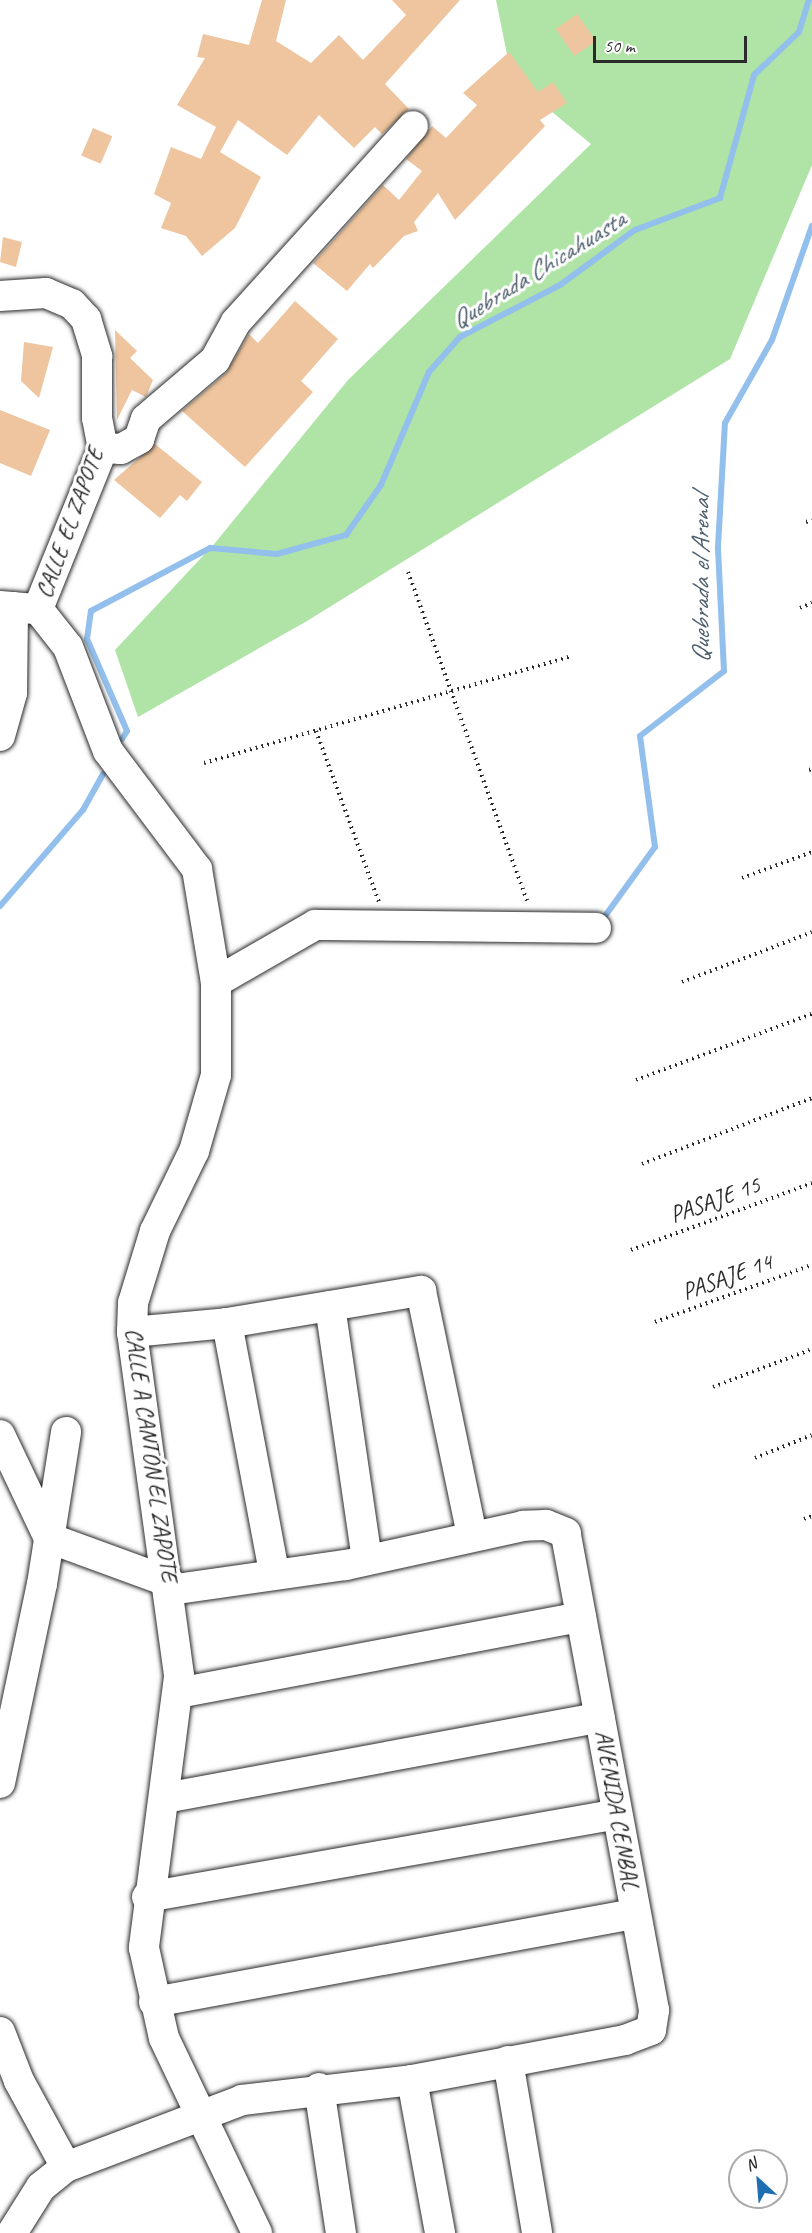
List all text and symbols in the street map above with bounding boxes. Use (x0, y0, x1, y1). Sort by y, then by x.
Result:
scale bar (596, 24, 750, 62)
text: 50 m (604, 35, 635, 57)
water label: Quebrada Chicahuasta (445, 204, 631, 336)
street label: CALLE EL ZAPOTE (29, 443, 111, 603)
water label: Quebrada el Arenal (685, 496, 717, 662)
street label: PASAJE 15 (666, 1170, 764, 1230)
street label: PASAJE 14 (678, 1247, 776, 1307)
street label: CALLE A CANTÓN EL ZAPOTE (119, 1326, 183, 1584)
street label: AVENIDA CENBAL (589, 1728, 645, 1892)
north arrow (728, 2149, 788, 2209)
text: N (742, 2153, 760, 2176)

